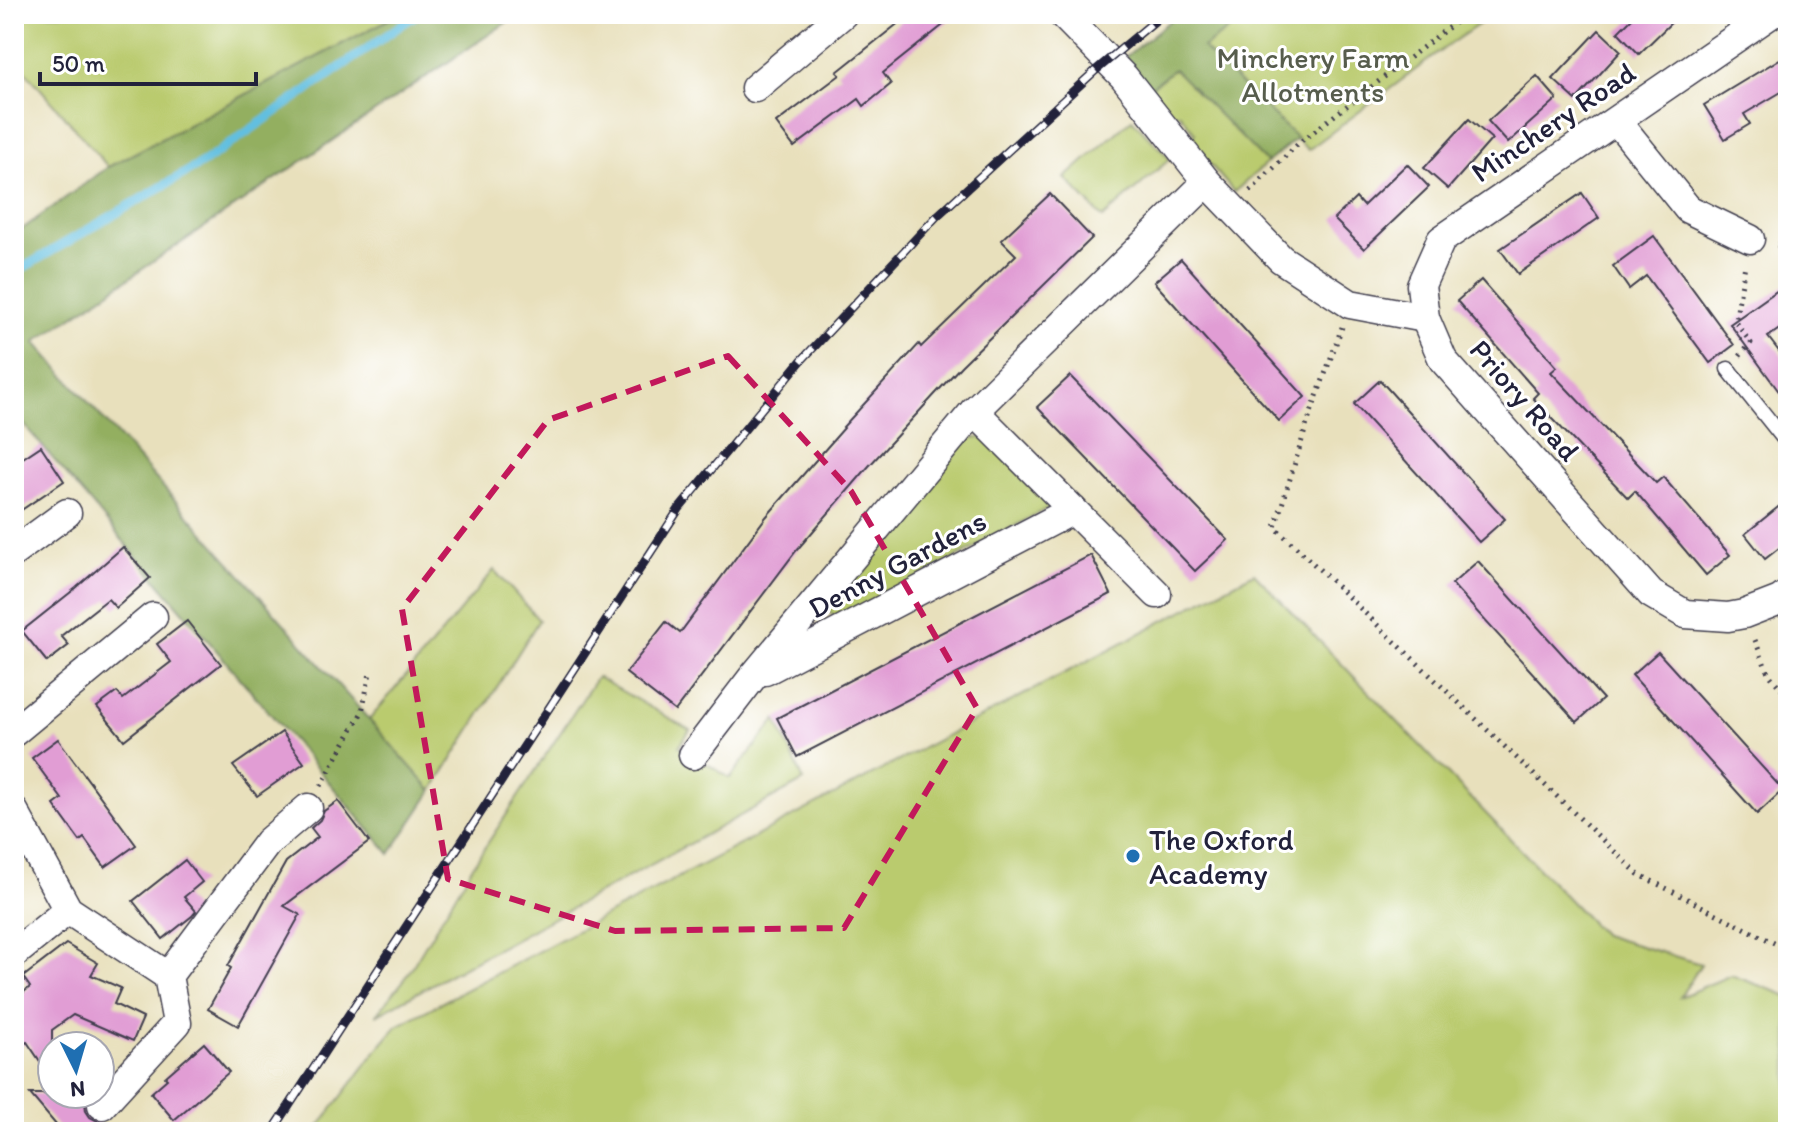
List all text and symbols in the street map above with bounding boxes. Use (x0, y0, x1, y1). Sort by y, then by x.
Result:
scale bar (40, 36, 256, 86)
park label: Minchery Farm Allotments (1217, 39, 1409, 110)
text: 50 m (52, 49, 105, 78)
street label: Minchery Road (1464, 54, 1642, 190)
street label: Priory Road (1462, 331, 1588, 469)
street label: Denny Gardens (802, 502, 992, 626)
place label: The Oxford Academy (1149, 821, 1294, 892)
marker: The Oxford Academy (1124, 847, 1142, 865)
north arrow (36, 1030, 116, 1110)
text: N (69, 1075, 86, 1104)

